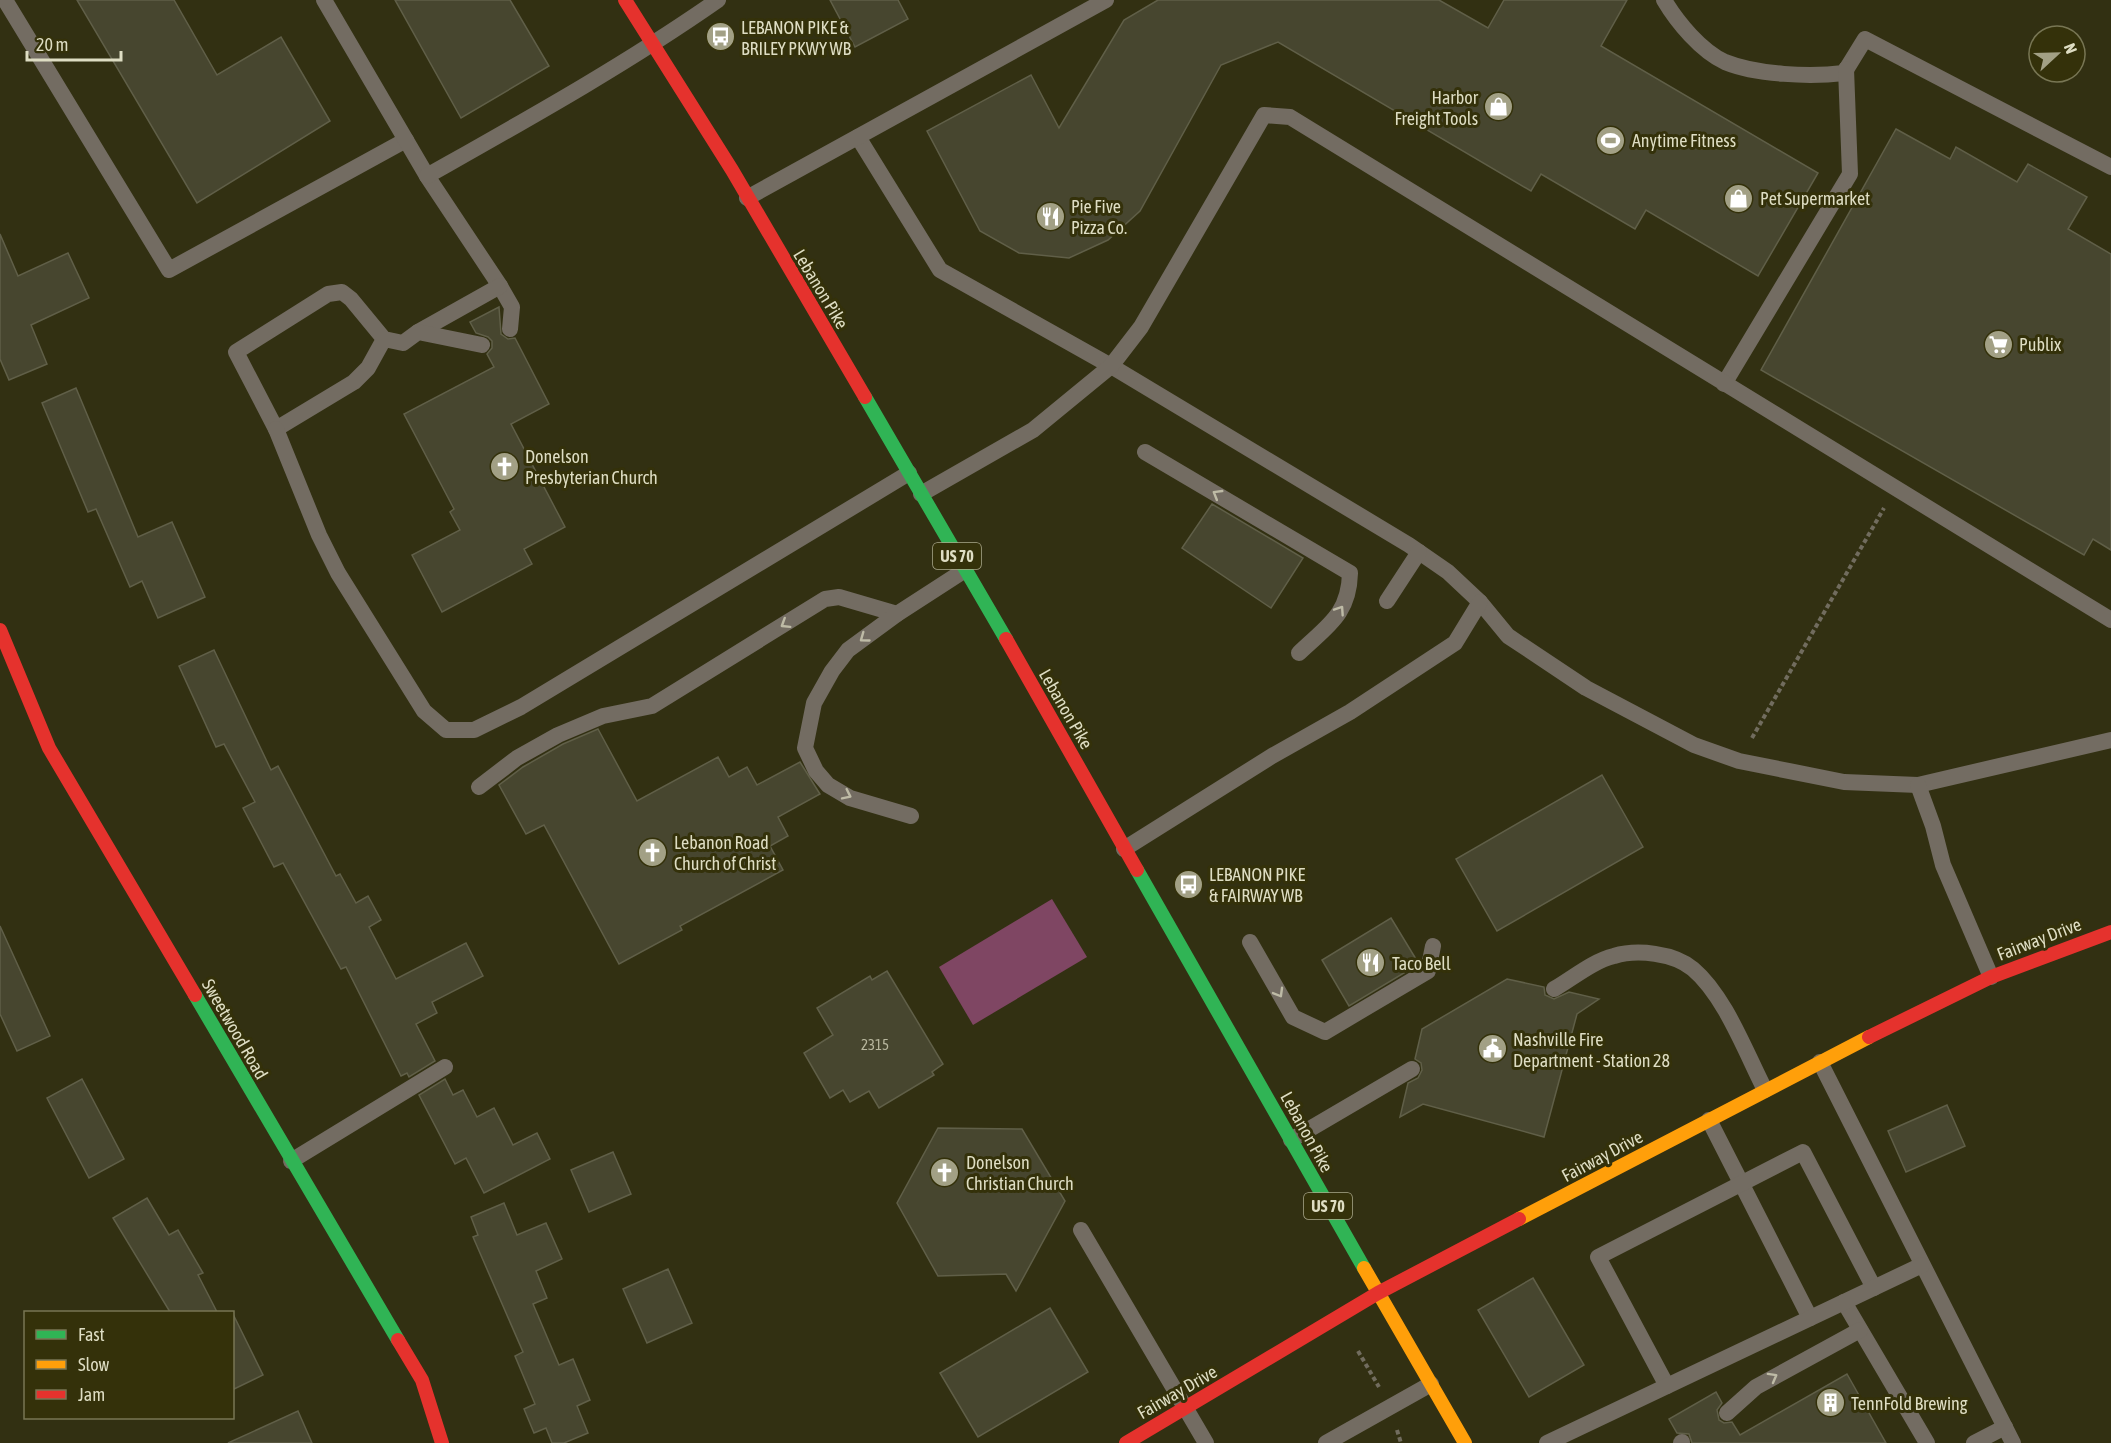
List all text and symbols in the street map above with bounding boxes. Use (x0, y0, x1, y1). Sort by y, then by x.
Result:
place label: LEBANON PIKE & BRILEY PKWY WB (741, 17, 851, 59)
bus stop icon: LEBANON PIKE & BRILEY PKWY WB (704, 21, 736, 53)
scale bar (27, 24, 122, 62)
north arrow (2027, 24, 2087, 84)
text: 20 m (36, 34, 68, 55)
text: N (2061, 41, 2081, 56)
place label: Harbor Freight Tools (1394, 87, 1479, 129)
shop icon: Harbor Freight Tools (1483, 91, 1515, 123)
sports icon: Anytime Fitness (1595, 124, 1627, 156)
place label: Anytime Fitness (1632, 130, 1736, 151)
shop icon: Pet Supermarket (1723, 182, 1755, 214)
place label: Pet Supermarket (1760, 188, 1870, 209)
place label: Pie Five Pizza Co. (1071, 196, 1127, 238)
restaurant icon: Pie Five Pizza Co. (1034, 200, 1066, 232)
street label: Lebanon Pike (789, 246, 853, 332)
supermarket icon: Publix (1982, 328, 2014, 360)
place label: Publix (2019, 334, 2061, 355)
place label: Donelson Presbyterian Church (525, 446, 658, 488)
church icon: Donelson Presbyterian Church (488, 450, 520, 482)
one-way arrow (1213, 490, 1223, 502)
road number: US 70 (933, 543, 981, 569)
one-way arrow (1332, 606, 1343, 617)
one-way arrow (781, 616, 791, 628)
one-way arrow (860, 630, 871, 641)
street label: Lebanon Pike (1035, 665, 1097, 753)
one-way arrow (841, 788, 852, 800)
place label: Lebanon Road Church of Christ (674, 832, 776, 874)
church icon: Lebanon Road Church of Christ (637, 836, 669, 868)
place label: LEBANON PIKE & FAIRWAY WB (1209, 864, 1305, 906)
bus stop icon: LEBANON PIKE & FAIRWAY WB (1172, 868, 1204, 900)
street label: Fairway Drive (1994, 913, 2084, 965)
restaurant icon: Taco Bell (1355, 947, 1387, 979)
place label: Taco Bell (1392, 953, 1451, 974)
street label: Sweetwood Road (198, 975, 272, 1083)
one-way arrow (1272, 986, 1284, 997)
place label: Nashville Fire Department - Station 28 (1513, 1029, 1670, 1071)
public building icon: Nashville Fire Department - Station 28 (1476, 1033, 1508, 1065)
house number: 2315 (861, 1036, 889, 1053)
street label: Lebanon Pike (1276, 1088, 1338, 1176)
street label: Fairway Drive (1558, 1126, 1646, 1186)
place label: Donelson Christian Church (966, 1152, 1074, 1194)
church icon: Donelson Christian Church (929, 1156, 961, 1188)
road number: US 70 (1304, 1193, 1352, 1219)
legend (24, 1311, 234, 1419)
text: Fast (78, 1324, 105, 1345)
text: Slow (78, 1354, 109, 1375)
street label: Fairway Drive (1133, 1361, 1221, 1423)
one-way arrow (1767, 1373, 1777, 1384)
text: Jam (78, 1384, 105, 1405)
building icon: TennFold Brewing (1814, 1387, 1846, 1419)
place label: TennFold Brewing (1851, 1393, 1968, 1414)

